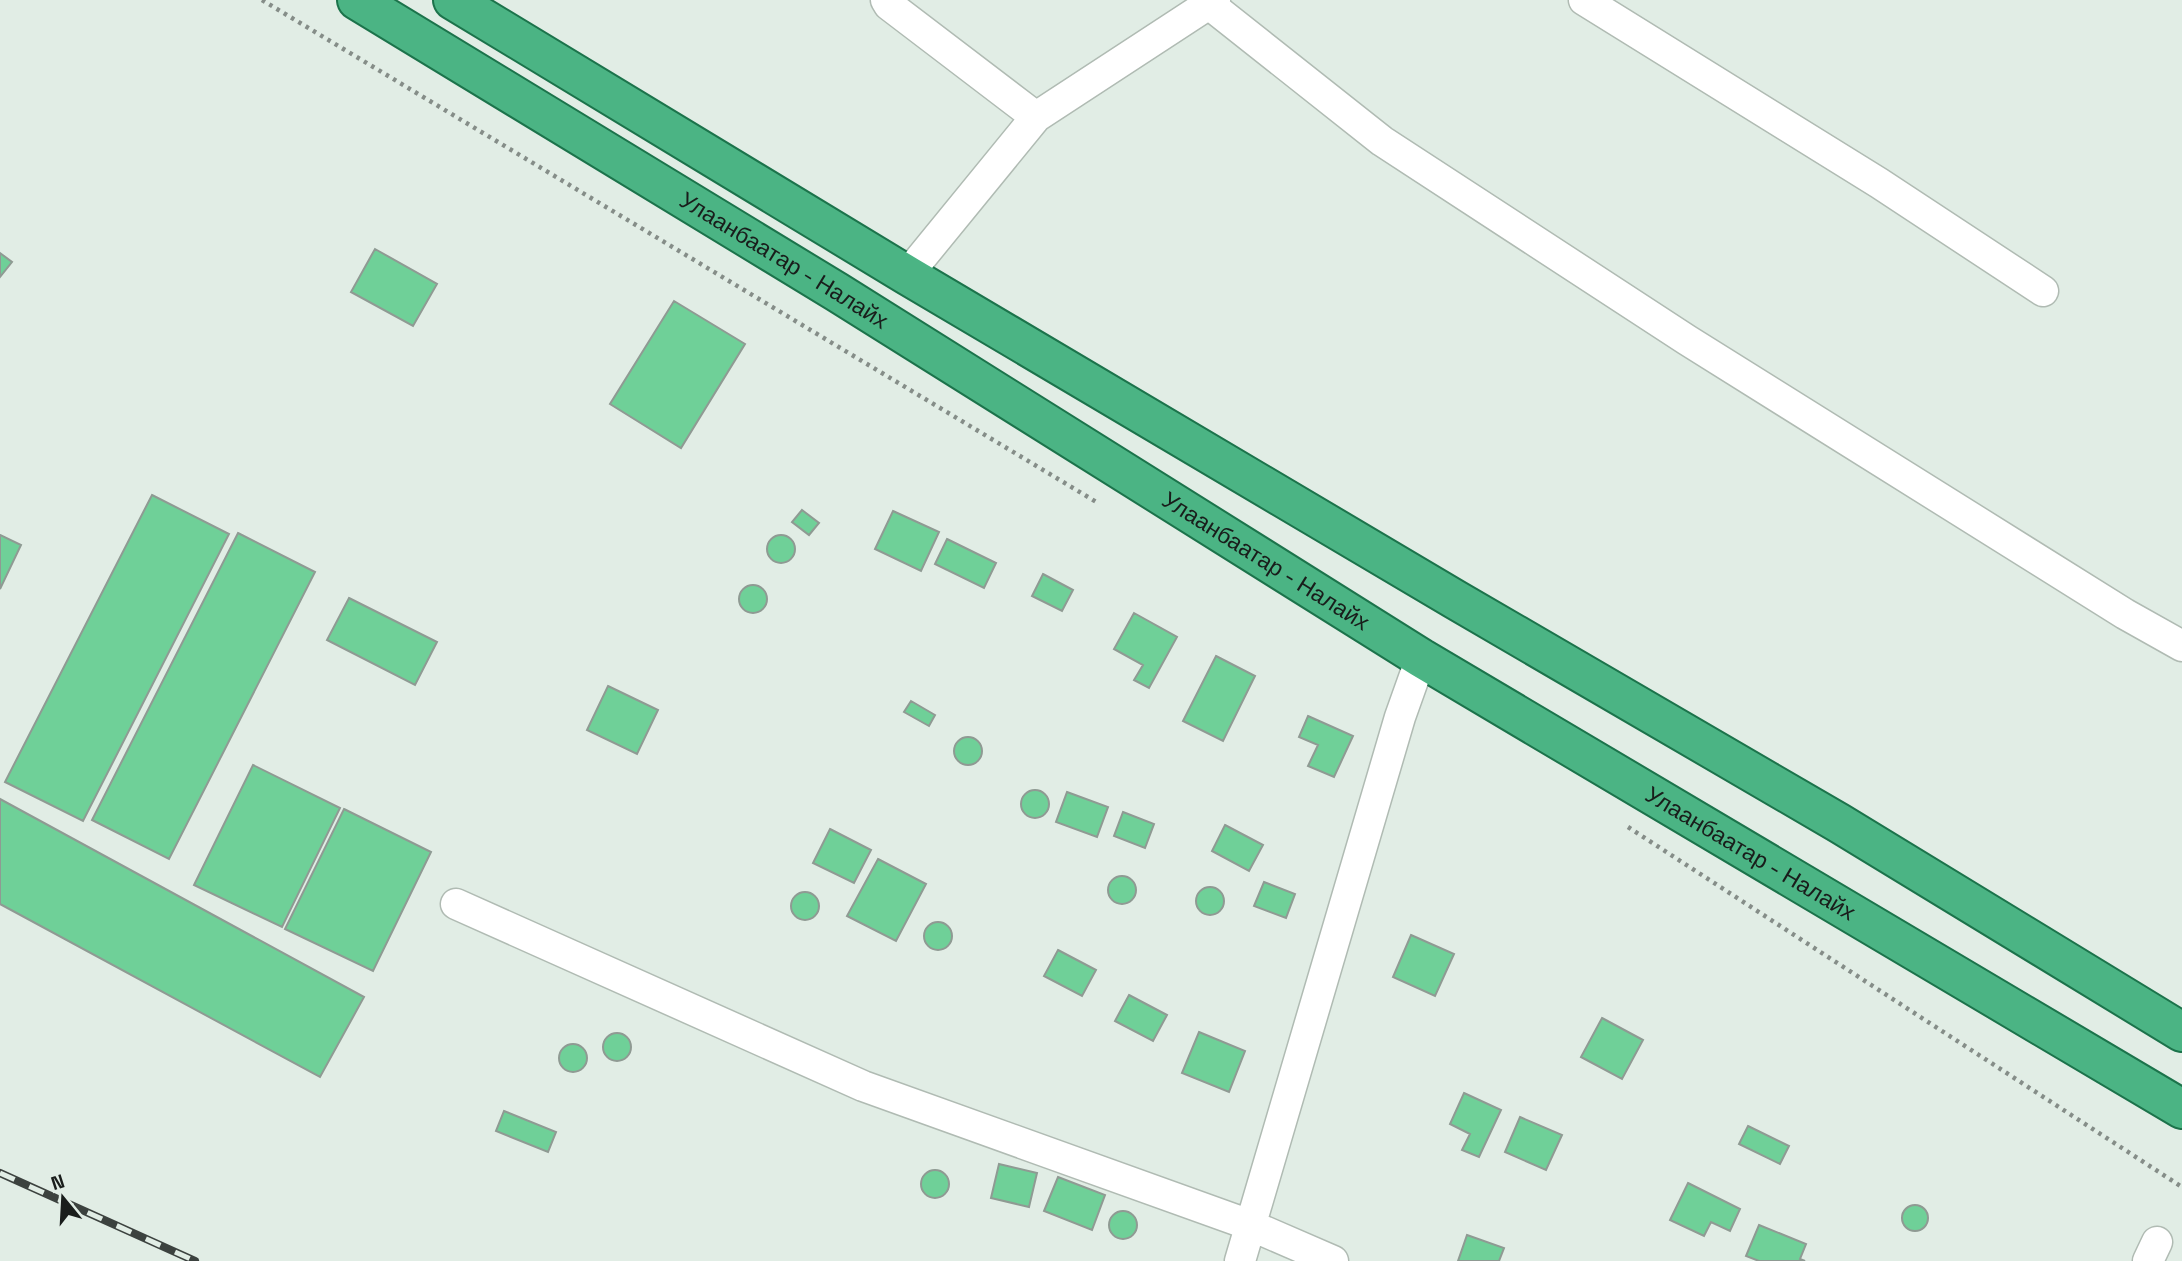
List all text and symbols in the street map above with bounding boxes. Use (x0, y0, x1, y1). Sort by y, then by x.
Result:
street label: Улаанбаатар - Налайх (674, 185, 894, 336)
street label: Улаанбаатар - Налайх (1156, 485, 1376, 637)
street label: Улаанбаатар - Налайх (1640, 779, 1861, 927)
north arrow (28, 1163, 98, 1233)
text: N (48, 1168, 68, 1196)

